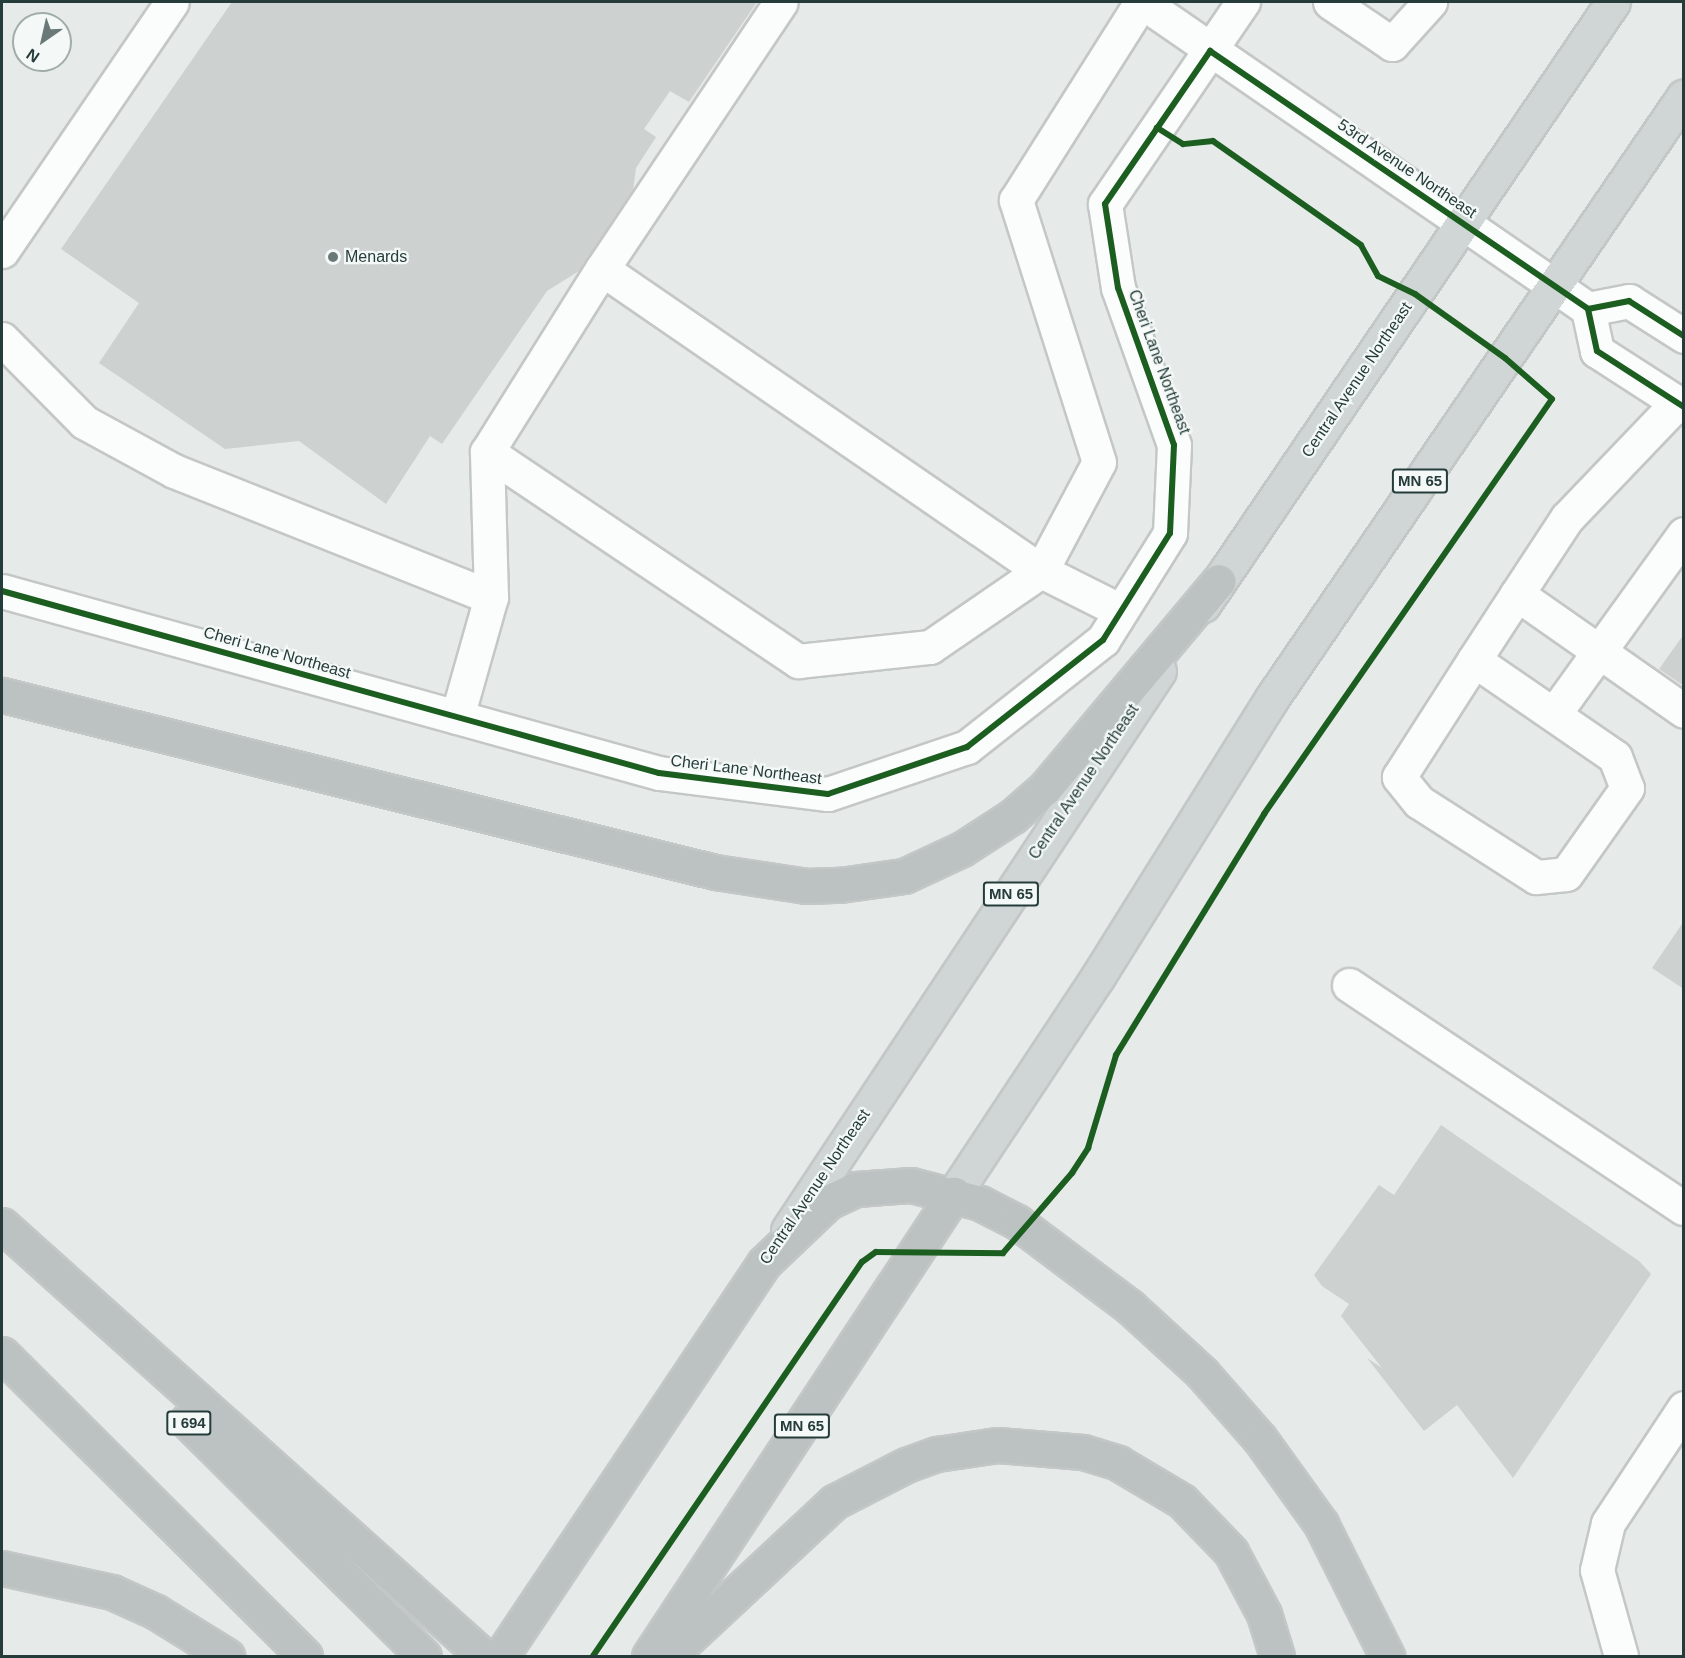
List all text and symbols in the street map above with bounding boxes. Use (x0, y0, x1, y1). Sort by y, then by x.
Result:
north arrow (12, 12, 72, 72)
text: N (23, 45, 42, 66)
street label: 53rd Avenue Northeast (1334, 115, 1480, 223)
place label: Menards (345, 247, 407, 267)
marker: Menards (326, 250, 340, 264)
street label: Cheri Lane Northeast (1124, 287, 1194, 437)
street label: Central Avenue Northeast (1298, 298, 1416, 462)
road number: MN 65 (1392, 469, 1448, 493)
street label: Cheri Lane Northeast (201, 623, 353, 683)
street label: Central Avenue Northeast (1025, 700, 1143, 864)
street label: Cheri Lane Northeast (669, 751, 823, 789)
road number: MN 65 (982, 882, 1040, 906)
street label: Central Avenue Northeast (756, 1105, 874, 1269)
road number: I 694 (165, 1411, 213, 1435)
road number: MN 65 (774, 1414, 830, 1438)

